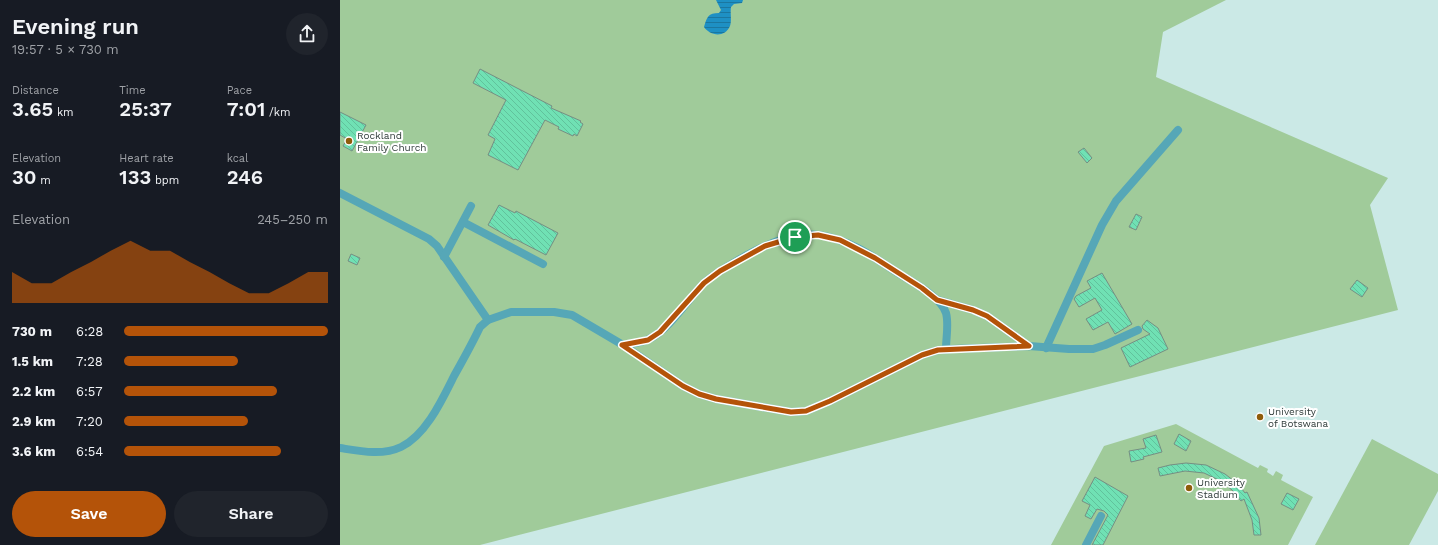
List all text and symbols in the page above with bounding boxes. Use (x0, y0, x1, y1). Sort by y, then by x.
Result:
button: share (286, 13, 328, 55)
text: Evening run (12, 14, 139, 39)
text: 19:57 · 5 × 730 m (12, 42, 119, 57)
text: Distance (12, 84, 59, 97)
text: Time (119, 84, 146, 97)
text: Pace (227, 84, 252, 97)
text: 3.65 (12, 97, 53, 121)
text: 25:37 (119, 97, 172, 121)
text: 7:01 (227, 97, 265, 121)
text: km (53, 106, 74, 119)
text: /km (265, 106, 291, 119)
place label: Rockland Family Church (357, 130, 427, 153)
marker: Rockland Family Church (344, 136, 354, 146)
text: Elevation (12, 152, 61, 165)
text: Heart rate (119, 152, 174, 165)
text: kcal (227, 152, 248, 165)
text: 30 (12, 165, 37, 189)
text: 133 (119, 165, 151, 189)
text: 246 (227, 165, 263, 189)
text: m (37, 174, 51, 187)
text: bpm (151, 174, 179, 187)
text: Elevation (12, 212, 70, 227)
text: 245–250 m (257, 212, 328, 227)
pin (778, 220, 812, 254)
icon: arrive (784, 226, 806, 248)
text: 730 m (12, 324, 52, 339)
text: 6:28 (76, 324, 103, 339)
text: 1.5 km (12, 354, 53, 369)
text: 7:28 (76, 354, 103, 369)
text: 2.2 km (12, 384, 55, 399)
text: 6:57 (76, 384, 103, 399)
place label: University of Botswana (1268, 406, 1329, 429)
marker: University of Botswana (1255, 412, 1265, 422)
text: 2.9 km (12, 414, 56, 429)
text: 7:20 (76, 414, 103, 429)
text: 3.6 km (12, 444, 55, 459)
text: 6:54 (76, 444, 103, 459)
place label: University Stadium (1197, 477, 1246, 500)
marker: University Stadium (1184, 483, 1194, 493)
button: Save (12, 491, 166, 537)
button: Share (174, 491, 328, 537)

